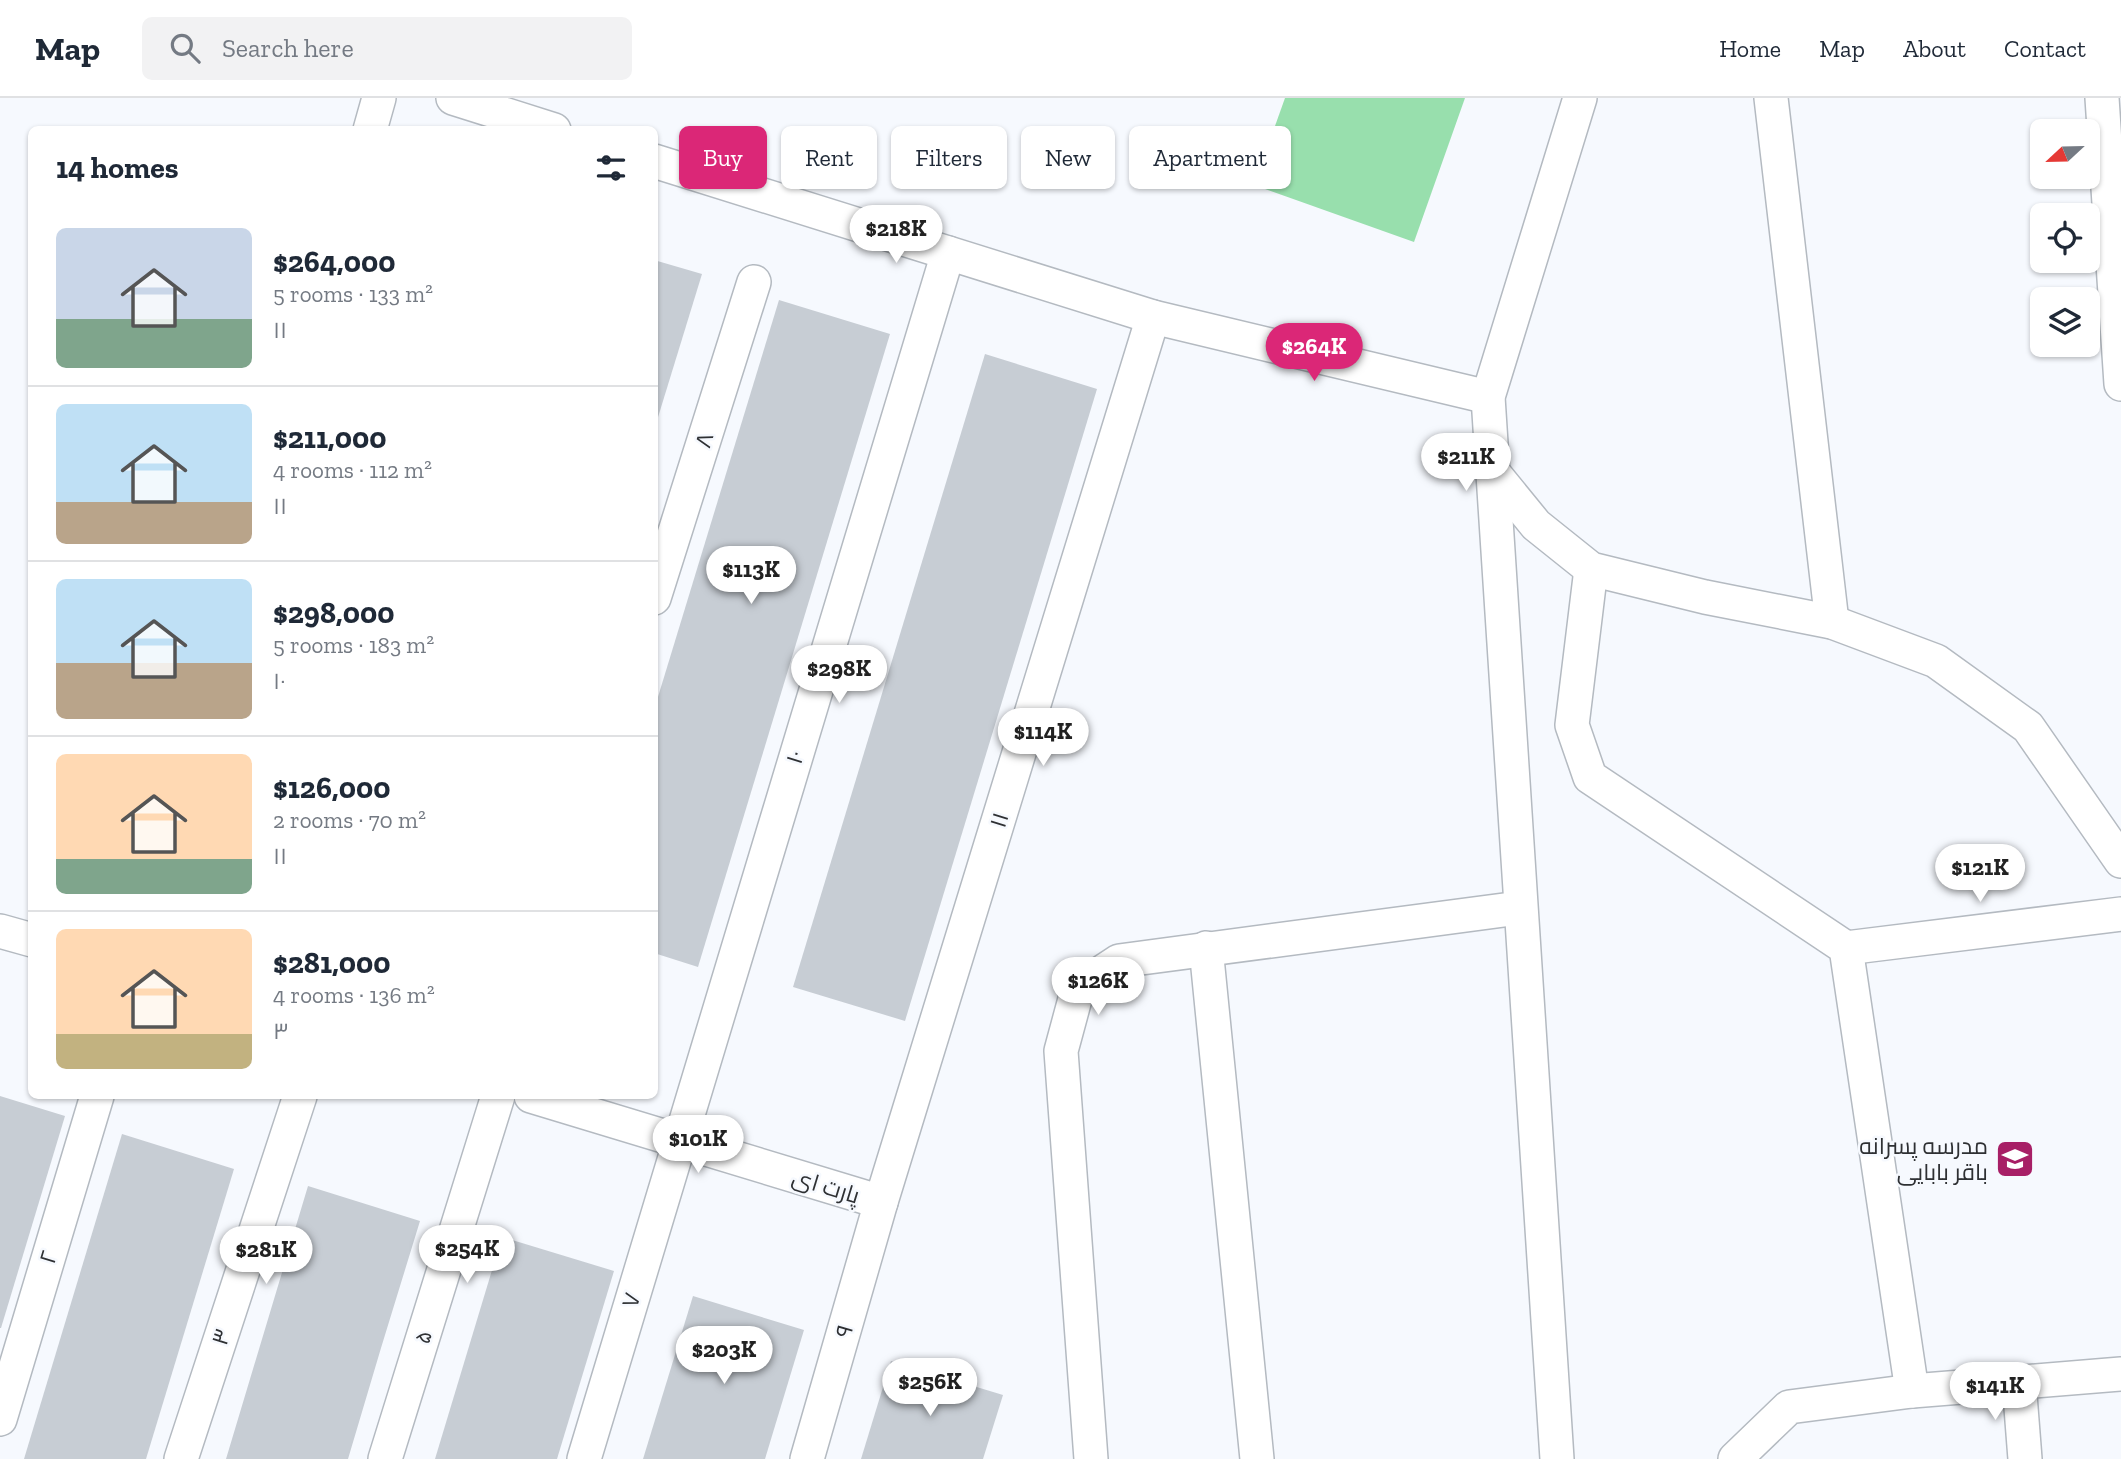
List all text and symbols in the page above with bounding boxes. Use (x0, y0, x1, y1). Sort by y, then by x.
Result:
search box (142, 17, 632, 80)
text: Map (35, 29, 100, 68)
icon: search (166, 29, 204, 67)
text: Search here (222, 32, 354, 64)
text: Home (1719, 34, 1781, 63)
text: Map (1819, 34, 1865, 63)
text: About (1903, 34, 1966, 63)
text: Contact (2004, 34, 2086, 63)
north arrow (2030, 119, 2100, 189)
map controls (2030, 119, 2100, 357)
chip: Buy (679, 126, 767, 189)
chip: Rent (781, 126, 877, 189)
chip: Filters (891, 126, 1007, 189)
chip: New (1021, 126, 1115, 189)
chip: Apartment (1129, 126, 1291, 189)
icon: filters (592, 149, 630, 187)
text: 14 homes (56, 150, 179, 186)
button: locate (2030, 203, 2100, 273)
pin: $218K (847, 206, 945, 265)
text: $218K (866, 214, 926, 242)
text: $264,000 (273, 244, 396, 280)
icon: home (112, 256, 196, 340)
text: 5 rooms · 133 m² (273, 280, 433, 308)
button: layers (2030, 287, 2100, 357)
text: ۱۱ (273, 316, 287, 344)
pin: $264K (1265, 324, 1363, 383)
text: $264K (1282, 332, 1346, 360)
text: $211,000 (273, 420, 387, 456)
street label: ۸ (689, 429, 719, 451)
icon: home (112, 432, 196, 516)
pin: $211K (1417, 434, 1515, 493)
text: $211K (1437, 442, 1495, 470)
text: 4 rooms · 112 m² (273, 456, 432, 484)
text: ۱۱ (273, 492, 287, 520)
pin: $113K (702, 546, 800, 606)
text: $113K (722, 555, 780, 583)
text: $298,000 (273, 595, 395, 631)
icon: home (112, 607, 196, 691)
text: 5 rooms · 183 m² (273, 631, 434, 659)
pin: $298K (790, 646, 888, 705)
text: $298K (807, 654, 871, 682)
text: ۱۰ (273, 667, 286, 695)
pin: $114K (994, 708, 1092, 768)
text: $114K (1014, 717, 1072, 745)
street label: ۱۰ (780, 747, 810, 767)
text: $126,000 (273, 770, 391, 806)
icon: home (112, 782, 196, 866)
text: 2 rooms · 70 m² (273, 806, 426, 834)
street label: ۱۱ (984, 809, 1014, 831)
text: ۱۱ (273, 842, 287, 870)
pin: $121K (1931, 844, 2029, 904)
text: $121K (1951, 853, 2009, 881)
text: $281,000 (273, 945, 391, 981)
icon: home (112, 957, 196, 1041)
pin: $126K (1049, 958, 1147, 1017)
text: $126K (1068, 966, 1128, 994)
text: 4 rooms · 136 m² (273, 981, 435, 1009)
text: ۳ (273, 1017, 289, 1045)
pin: $101K (649, 1116, 747, 1175)
text: $101K (669, 1124, 727, 1152)
place label: مدرسه پسرانه باقر بابایی (1859, 1132, 1988, 1186)
school or university icon: مدرسه پسرانه باقر بابایی (1994, 1138, 2036, 1180)
street label: پارت ای (789, 1162, 863, 1210)
pin: $281K (217, 1226, 315, 1286)
pin: $254K (418, 1226, 516, 1285)
text: $254K (435, 1234, 499, 1262)
text: $281K (236, 1235, 296, 1263)
street label: ۲ (33, 1247, 63, 1267)
street label: ۷ (616, 1289, 646, 1311)
street label: ۹ (829, 1321, 859, 1341)
street label: ۳ (205, 1325, 237, 1349)
pin: $203K (675, 1326, 773, 1386)
street label: ۵ (408, 1327, 438, 1347)
text: $203K (692, 1335, 756, 1363)
pin: $256K (881, 1358, 979, 1418)
pin: $141K (1946, 1362, 2044, 1422)
text: $256K (898, 1367, 962, 1395)
text: $141K (1966, 1371, 2024, 1399)

